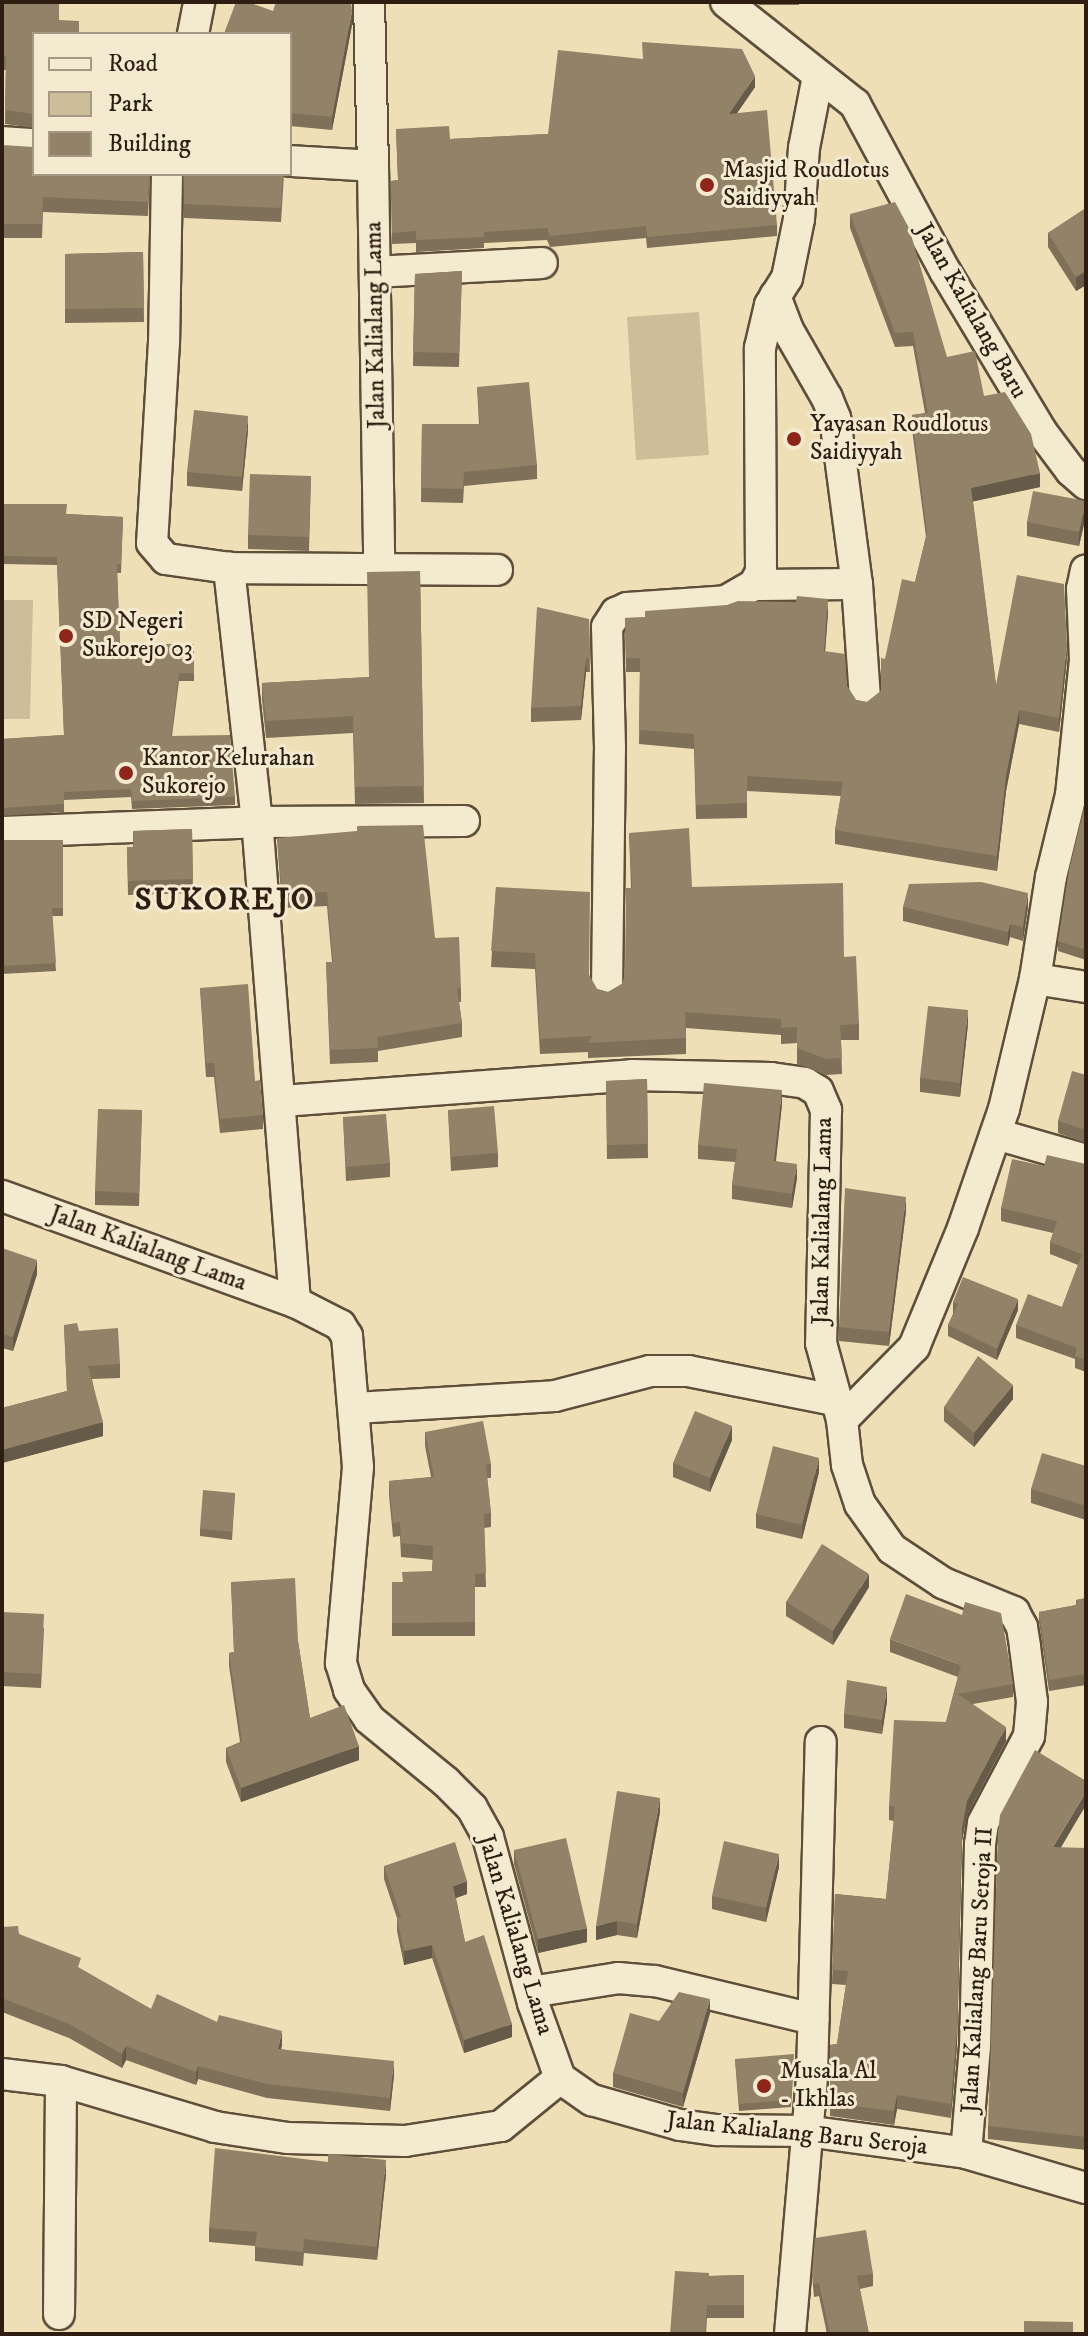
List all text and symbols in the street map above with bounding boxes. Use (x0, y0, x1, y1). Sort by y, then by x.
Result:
legend (32, 32, 292, 176)
text: Road (108, 49, 158, 79)
text: Park (108, 89, 153, 119)
text: Building (108, 129, 191, 159)
place label: Masjid Roudlotus Saidiyyah (723, 157, 889, 213)
marker: Masjid Roudlotus Saidiyyah (698, 176, 716, 194)
street label: Jalan Kalialang Baru (909, 218, 1033, 404)
street label: Jalan Kalialang Lama (360, 221, 392, 429)
place label: Yayasan Roudlotus Saidiyyah (810, 411, 988, 467)
marker: Yayasan Roudlotus Saidiyyah (785, 430, 803, 448)
place label: SD Negeri Sukorejo 03 (82, 608, 193, 664)
marker: SD Negeri Sukorejo 03 (57, 627, 75, 645)
place label: Kantor Kelurahan Sukorejo (142, 745, 315, 801)
marker: Kantor Kelurahan Sukorejo (117, 764, 135, 782)
district label: SUKOREJO (135, 881, 315, 919)
street label: Jalan Kalialang Lama (807, 1117, 839, 1325)
street label: Jalan Kalialang Lama (46, 1200, 250, 1298)
street label: Jalan Kalialang Baru Seroja II (956, 1826, 1000, 2114)
street label: Jalan Kalialang Lama (471, 1832, 559, 2038)
place label: Musala Al - Ikhlas (780, 2058, 876, 2114)
marker: Musala Al - Ikhlas (755, 2077, 773, 2095)
street label: Jalan Kalialang Baru Seroja (665, 2106, 929, 2162)

